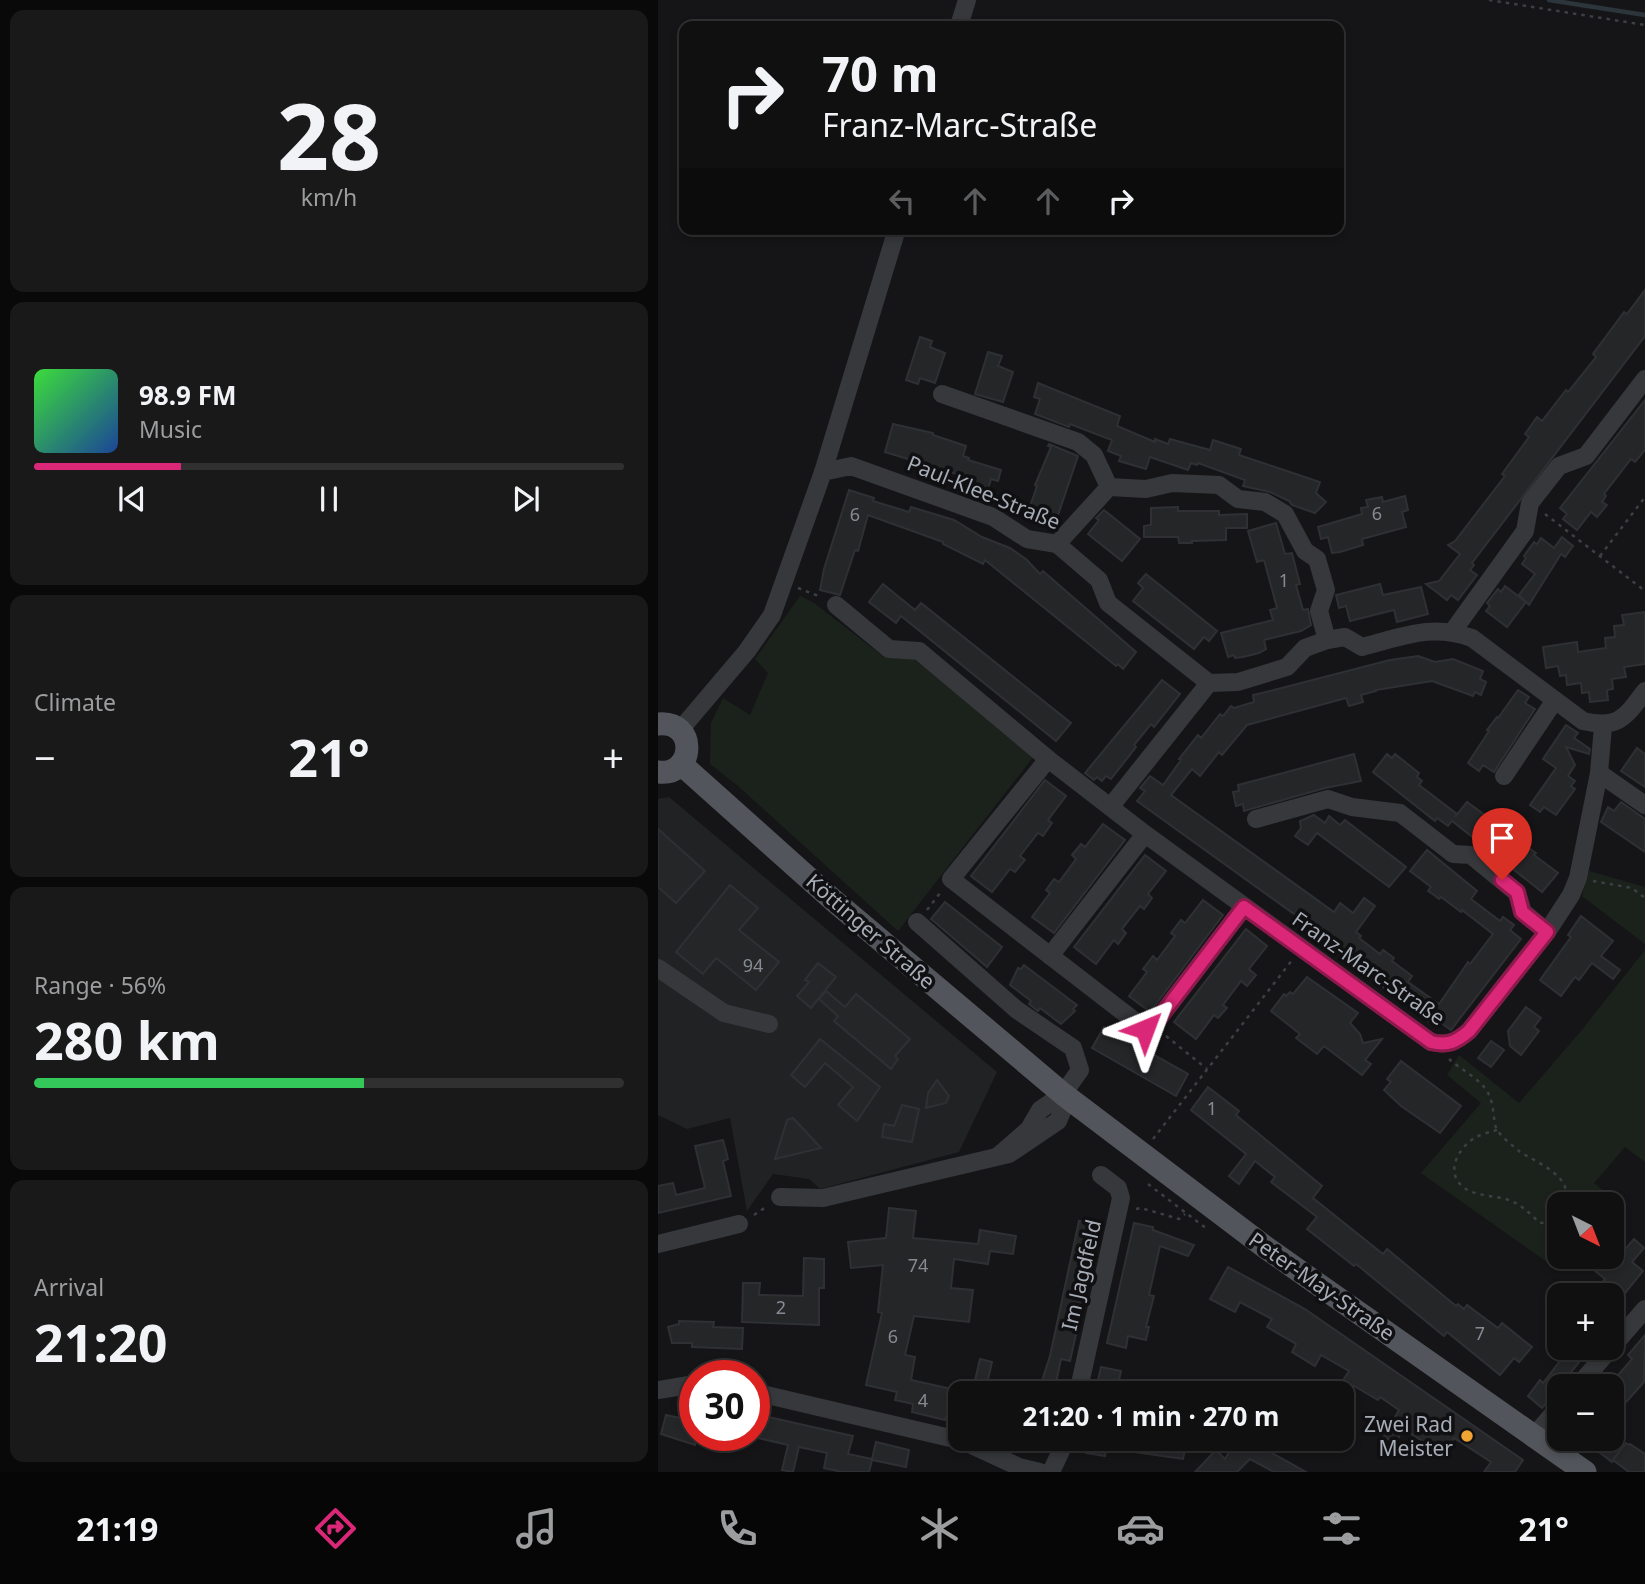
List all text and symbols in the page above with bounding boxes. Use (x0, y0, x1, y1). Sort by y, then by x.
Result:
text: 70 m (822, 40, 939, 106)
icon: right (707, 49, 798, 140)
text: 28 (277, 73, 381, 197)
text: Franz-Marc-Straße (822, 103, 1097, 146)
text: km/h (301, 181, 357, 213)
icon: left (883, 182, 921, 220)
icon: ahead (956, 182, 994, 220)
icon: ahead (1029, 182, 1067, 220)
icon: right (1102, 182, 1140, 220)
text: 98.9 FM (139, 377, 236, 413)
text: Music (139, 413, 202, 445)
street label: Paul-Klee-Straße (903, 449, 1065, 535)
icon: previous (113, 480, 151, 518)
icon: pause (310, 480, 348, 518)
icon: next (507, 480, 545, 518)
house number: 6 (1372, 501, 1382, 525)
house number: 6 (850, 502, 860, 526)
house number: 1 (1279, 568, 1289, 592)
text: Climate (34, 686, 116, 718)
text: 21° (288, 721, 370, 792)
text: − (34, 731, 56, 783)
text: + (602, 731, 624, 783)
pin (1472, 808, 1532, 880)
icon: arrive (1483, 819, 1521, 857)
street label: Köttinger Straße (801, 867, 941, 995)
street label: Franz-Marc-Straße (1287, 905, 1451, 1031)
house number: 94 (743, 953, 763, 977)
text: Range · 56% (34, 969, 166, 1001)
position arrow (1108, 992, 1182, 1066)
text: 280 km (34, 1004, 220, 1075)
house number: 1 (1207, 1096, 1217, 1120)
north arrow (1547, 1192, 1624, 1269)
map controls (1547, 1192, 1624, 1451)
street label: Im Jagdfeld (1055, 1217, 1107, 1333)
street label: Peter-May-Straße (1244, 1225, 1400, 1347)
house number: 74 (908, 1253, 928, 1277)
text: Arrival (34, 1271, 104, 1303)
button: + (1547, 1283, 1624, 1360)
house number: 2 (776, 1295, 786, 1319)
text: 21:20 (34, 1306, 168, 1377)
house number: 7 (1475, 1321, 1485, 1345)
house number: 6 (888, 1324, 898, 1348)
speed limit sign: 30 (679, 1360, 770, 1451)
button: − (1547, 1374, 1624, 1451)
house number: 4 (918, 1388, 928, 1412)
text: 21:20 · 1 min · 270 m (1023, 1398, 1279, 1434)
place label: Zwei Rad Meister (1364, 1410, 1453, 1462)
marker: Zwei Rad Meister (1459, 1428, 1475, 1444)
icon: directions (311, 1504, 360, 1553)
icon: music (512, 1504, 561, 1553)
icon: phone (713, 1504, 762, 1553)
icon: climate (915, 1504, 964, 1553)
icon: car (1116, 1504, 1165, 1553)
icon: filters (1317, 1504, 1366, 1553)
text: 21:19 (76, 1507, 158, 1550)
text: 21° (1519, 1507, 1569, 1550)

